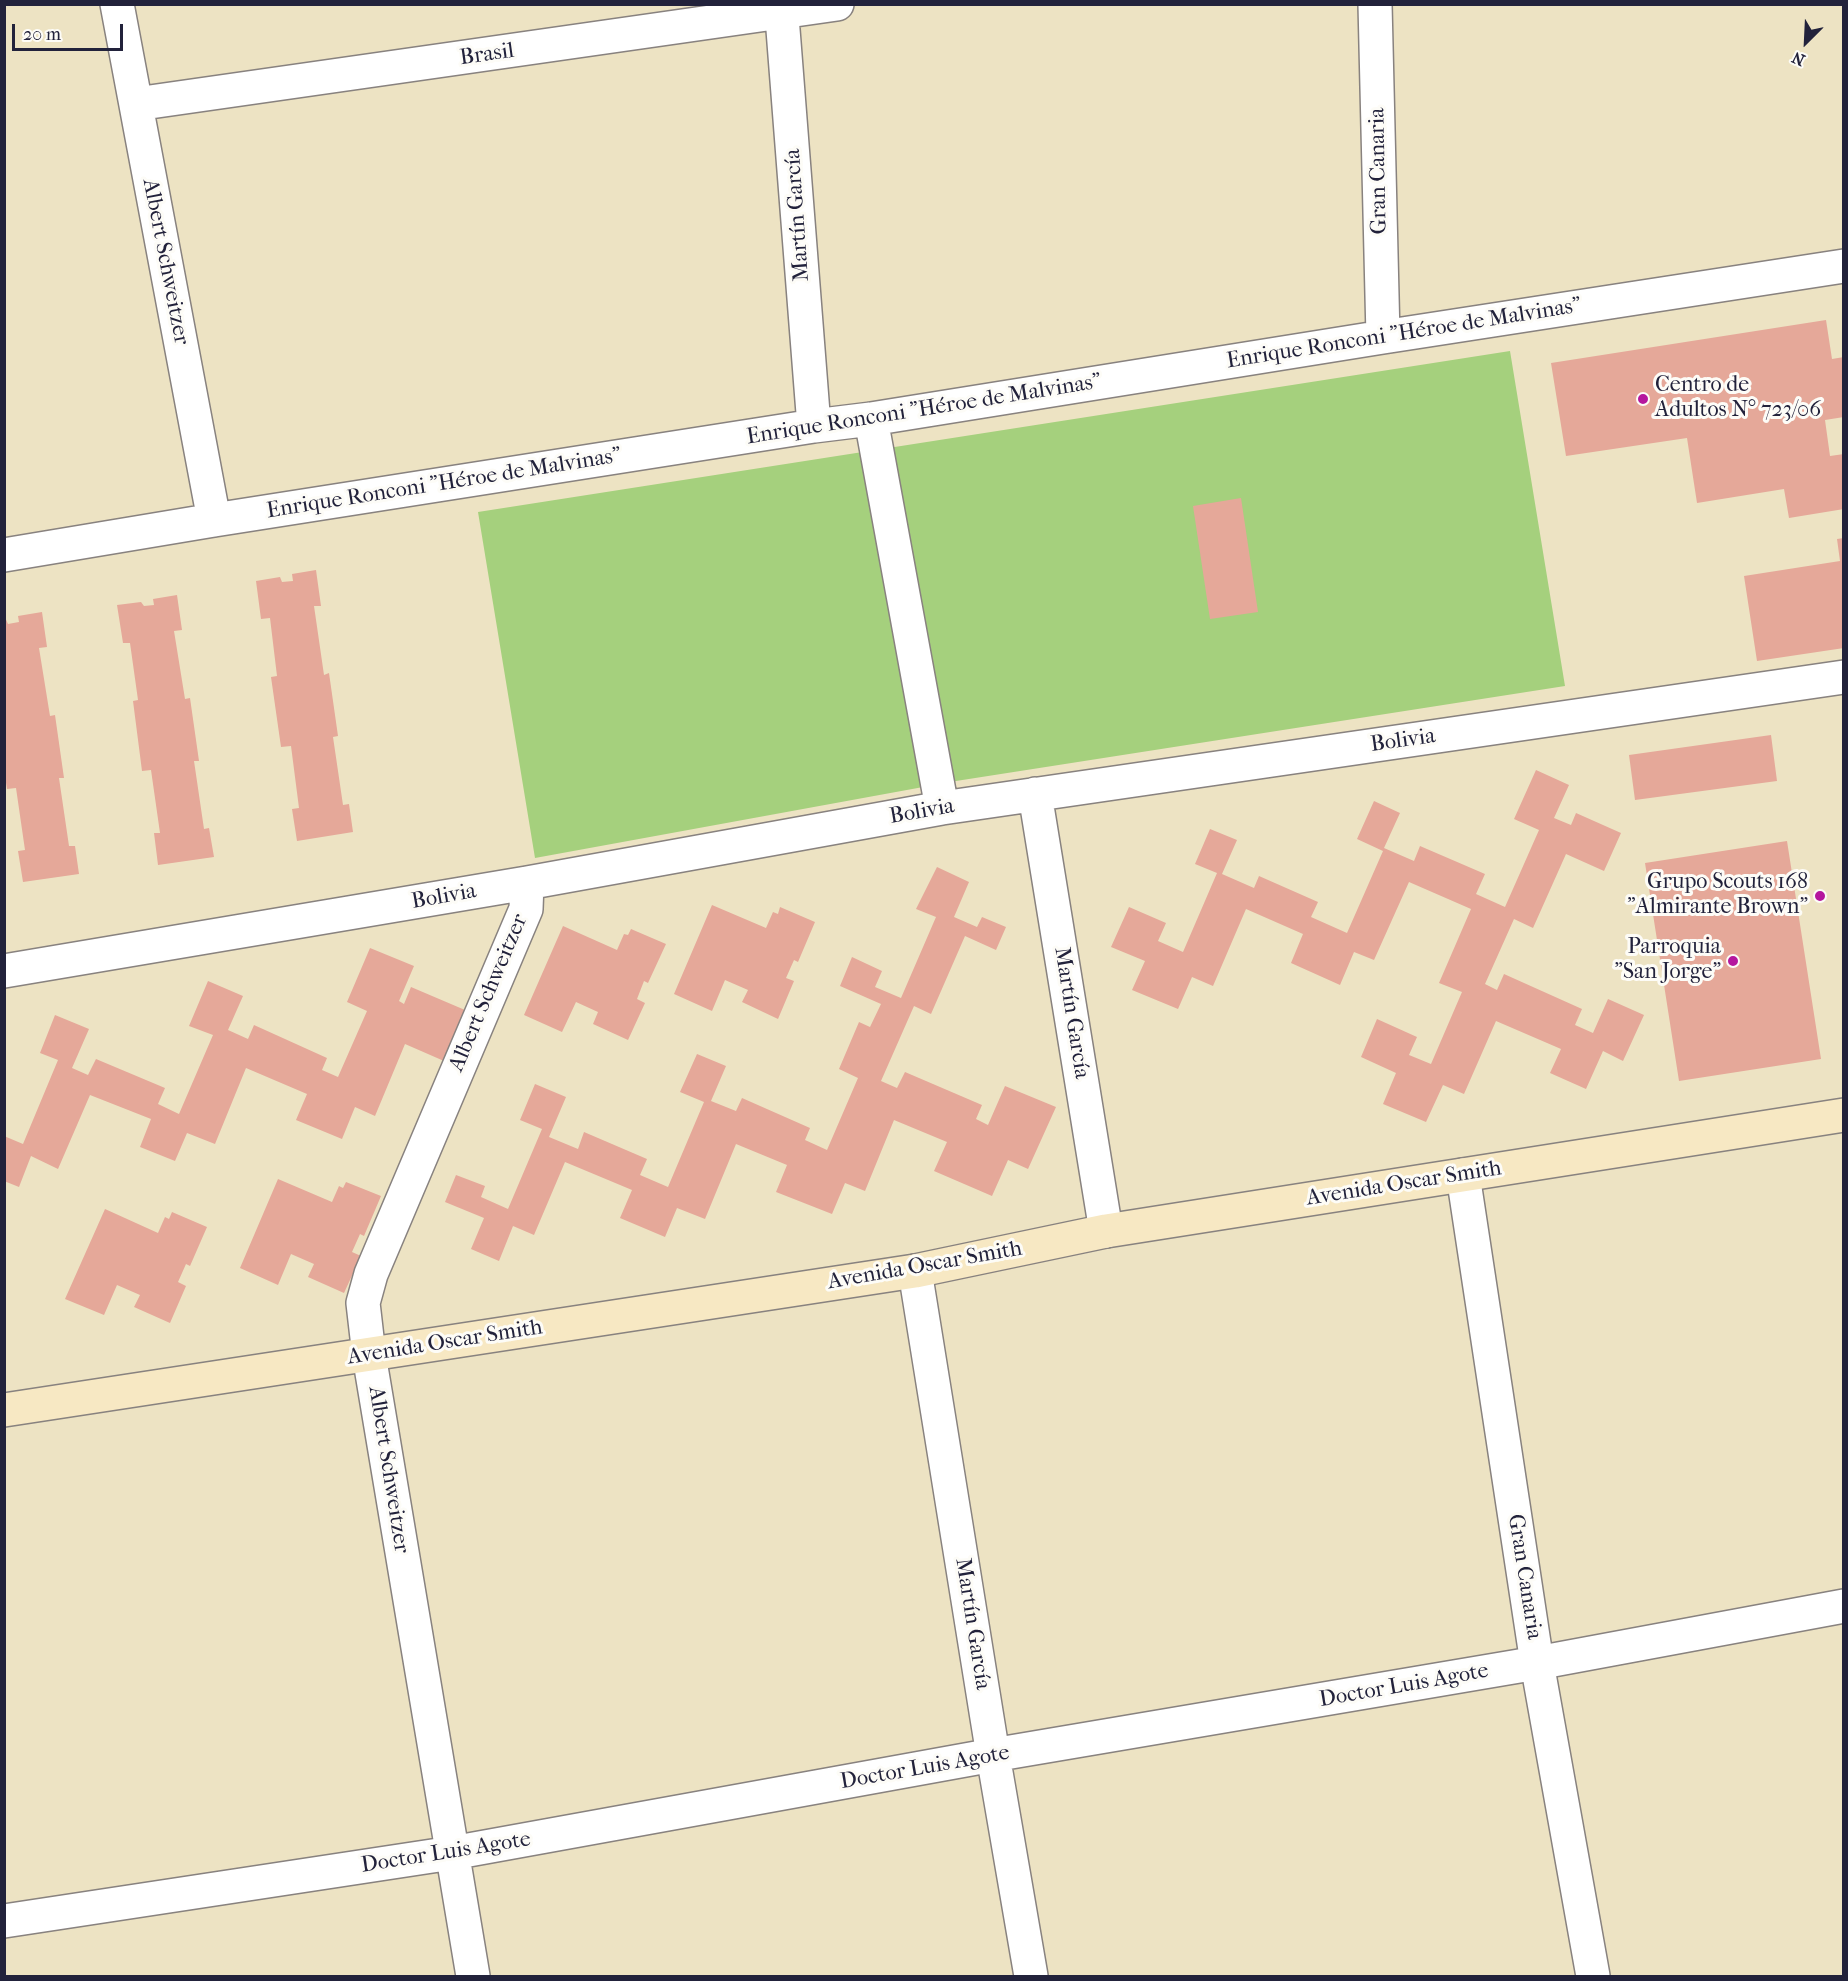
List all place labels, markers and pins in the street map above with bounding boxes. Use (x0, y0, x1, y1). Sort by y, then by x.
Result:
place label: Centro de Adultos N° 723/06 (1655, 373, 1821, 424)
marker: Centro de Adultos N° 723/06 (1636, 392, 1650, 406)
place label: Grupo Scouts 168 "Almirante Brown" (1627, 870, 1808, 921)
marker: Grupo Scouts 168 "Almirante Brown" (1813, 889, 1827, 903)
place label: Parroquia "San Jorge" (1614, 935, 1721, 986)
marker: Parroquia "San Jorge" (1726, 954, 1740, 968)

